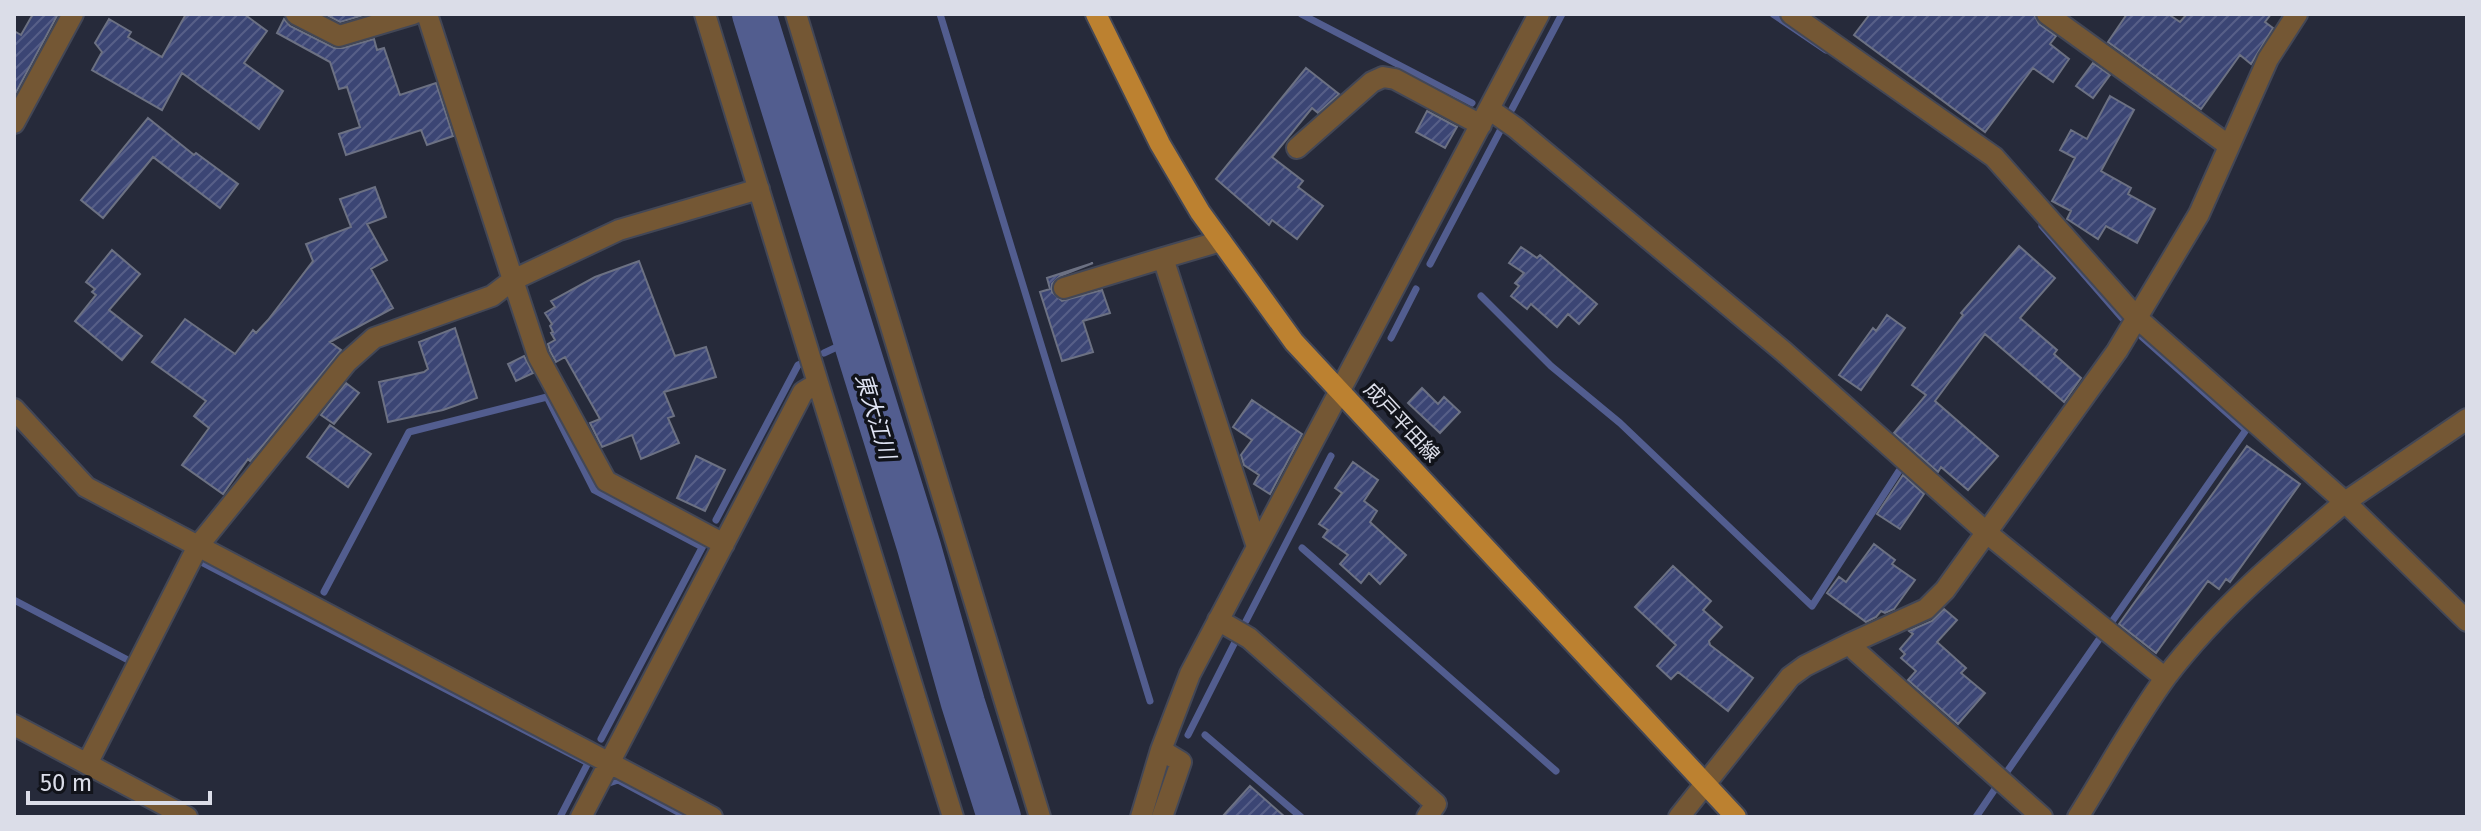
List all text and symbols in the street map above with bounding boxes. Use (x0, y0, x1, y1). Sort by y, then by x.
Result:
water label: 東大江川 (850, 370, 902, 464)
street label: 成戸平田線 (1359, 377, 1445, 467)
scale bar (28, 755, 210, 805)
text: 50 m (40, 769, 92, 797)

